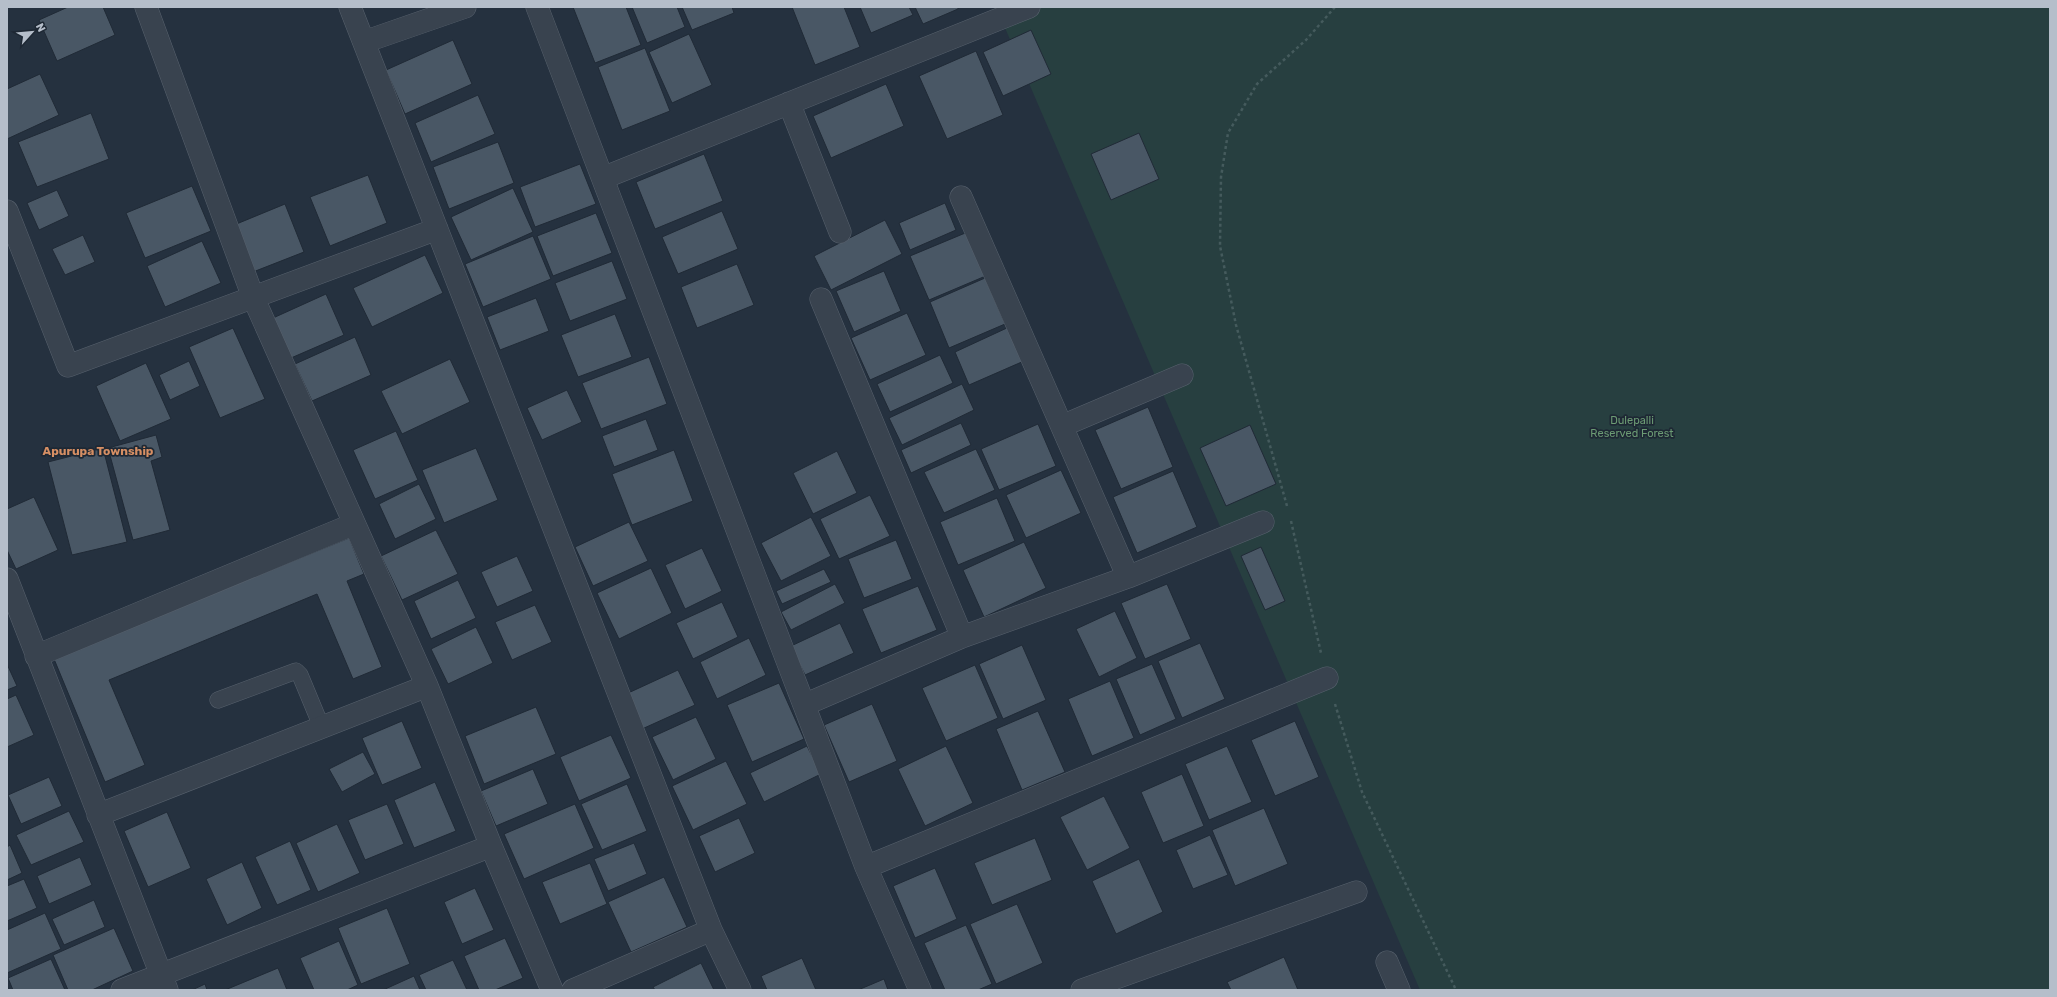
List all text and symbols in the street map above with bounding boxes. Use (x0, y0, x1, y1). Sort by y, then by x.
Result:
north arrow (12, 12, 52, 52)
text: N (33, 21, 48, 34)
park label: Dulepalli Reserved Forest (1590, 414, 1674, 440)
district label: Apurupa Township (43, 444, 154, 458)

